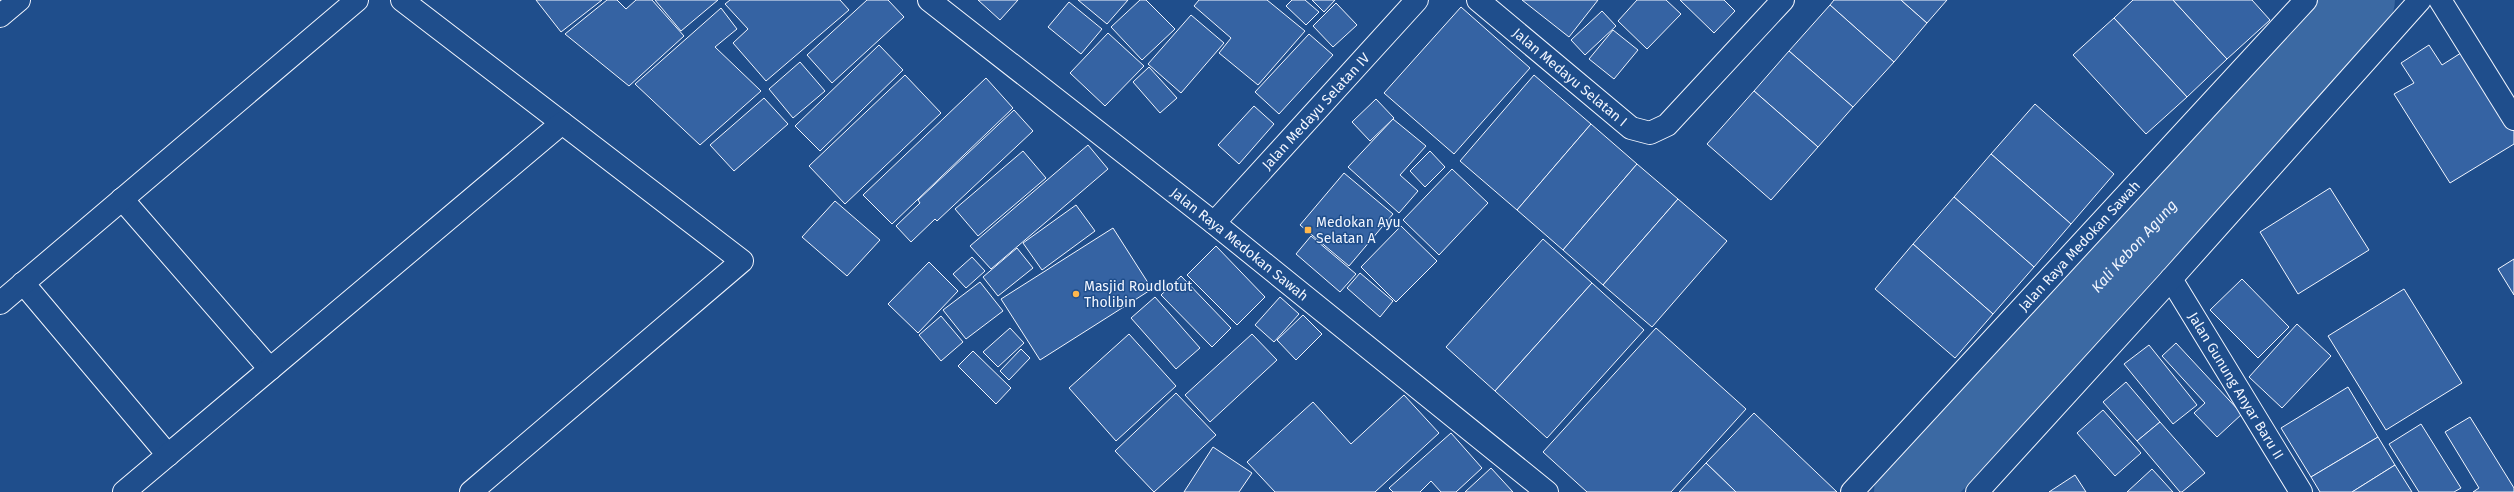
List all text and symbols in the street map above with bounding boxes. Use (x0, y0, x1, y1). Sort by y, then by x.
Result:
street label: Jalan Medayu Selatan I (1509, 24, 1631, 130)
street label: Jalan Medayu Selatan IV (1258, 49, 1373, 173)
street label: Jalan Raya Medokan Sawah (2015, 177, 2144, 315)
street label: Jalan Raya Medokan Sawah (1167, 184, 1312, 304)
water label: Kali Kebon Agung (2088, 196, 2181, 296)
place label: Medokan Ayu Selatan A (1316, 214, 1401, 247)
marker: Medokan Ayu Selatan A (1303, 225, 1313, 235)
place label: Masjid Roudlotut Tholibin (1084, 278, 1193, 311)
marker: Masjid Roudlotut Tholibin (1071, 289, 1081, 299)
street label: Jalan Gunung Anyar Baru II (2185, 309, 2287, 462)

